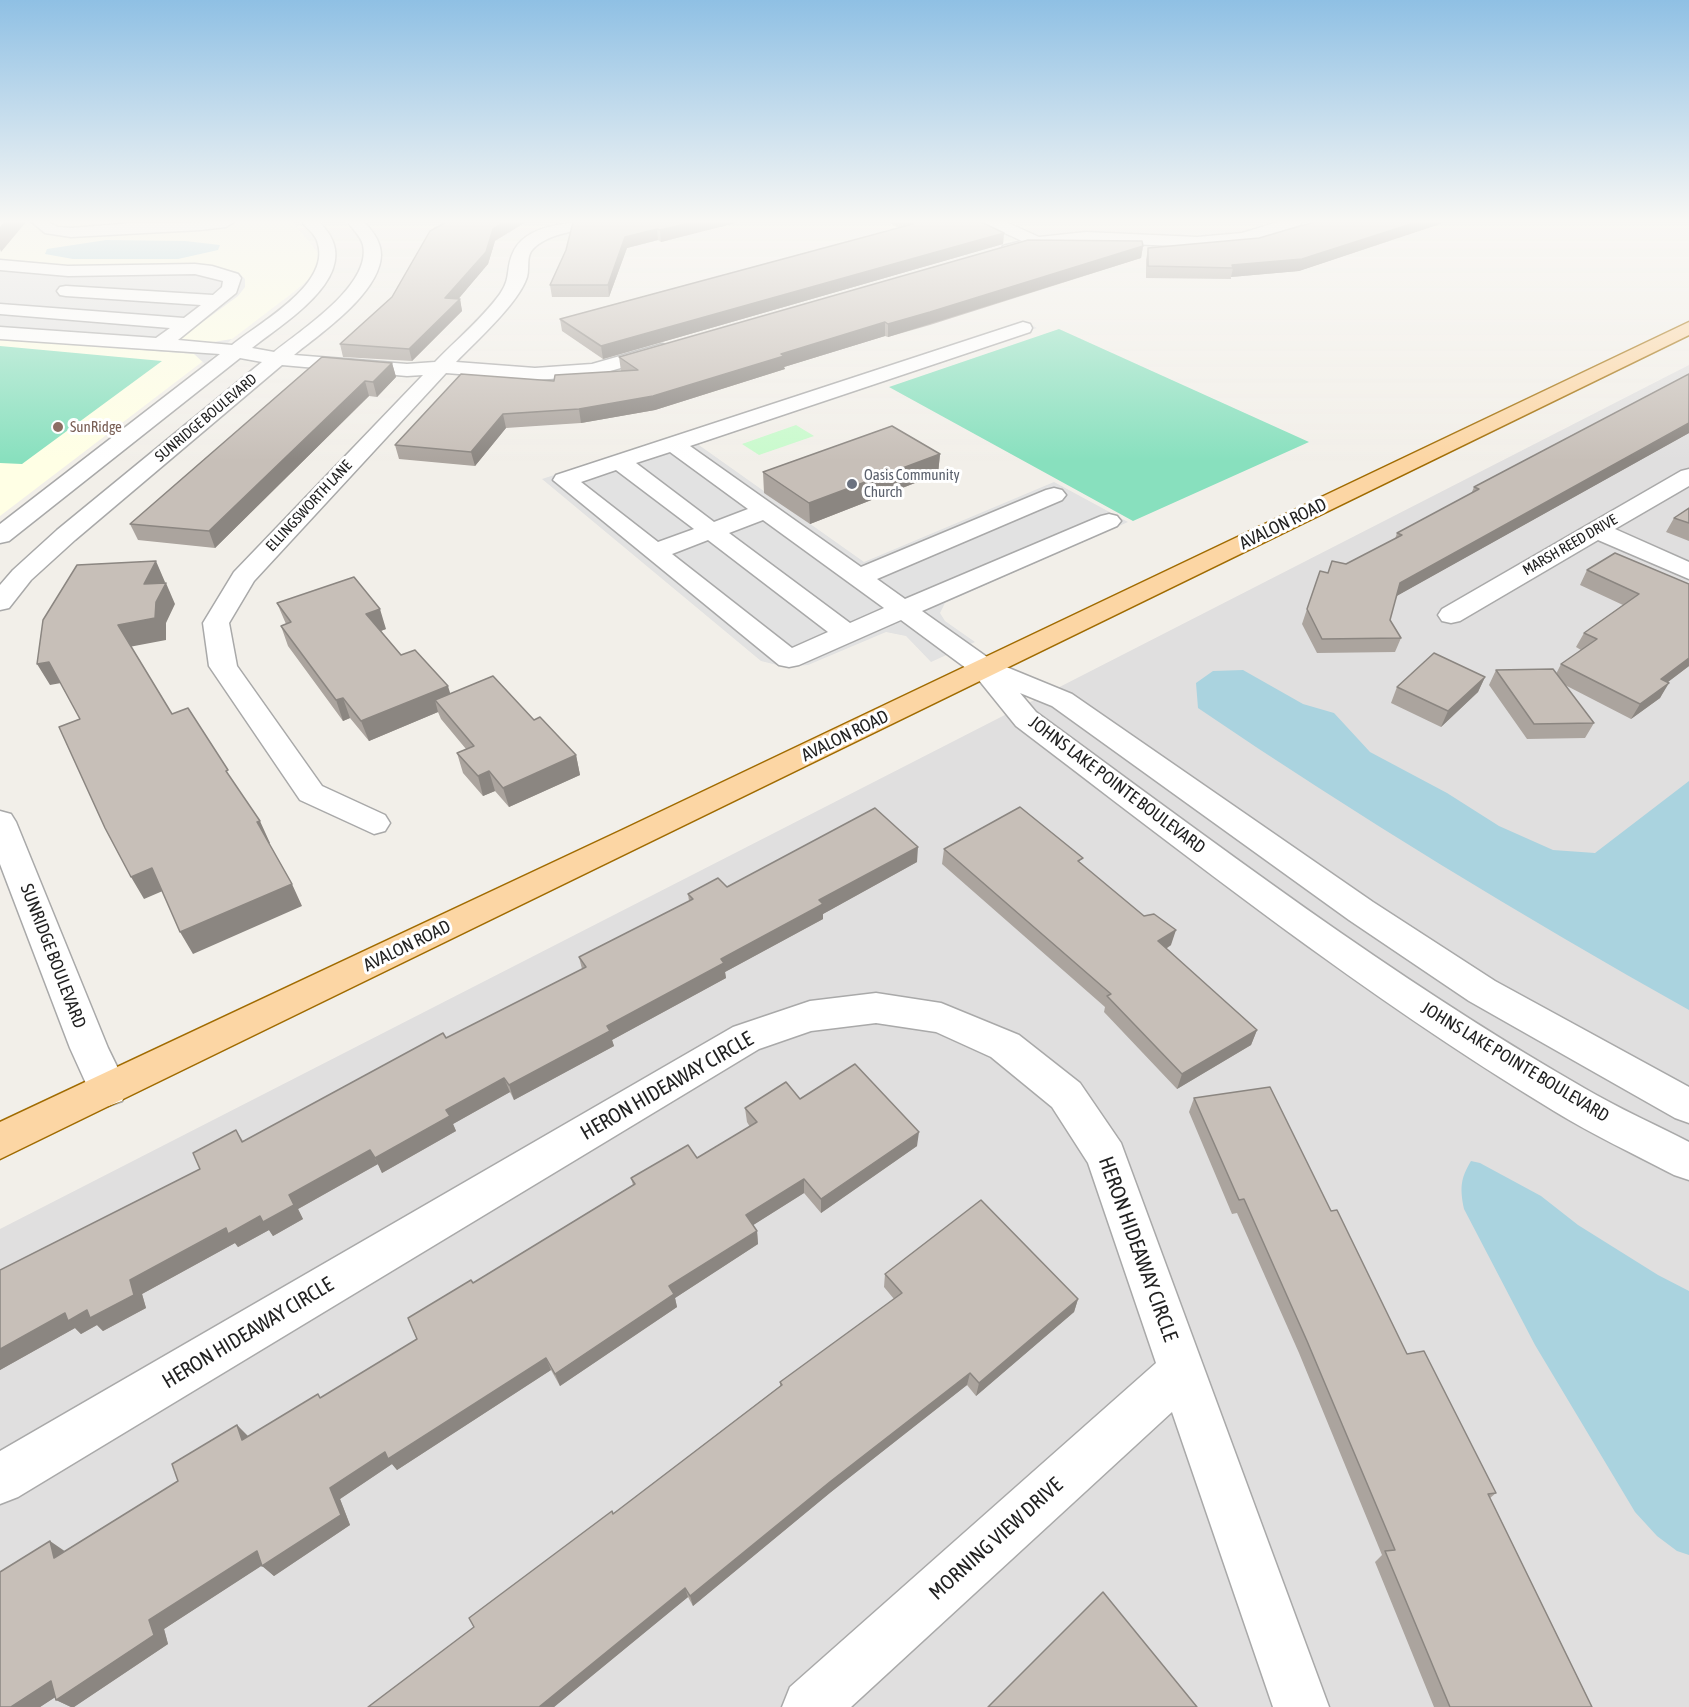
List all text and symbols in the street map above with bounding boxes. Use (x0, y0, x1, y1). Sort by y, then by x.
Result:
street label: SUNRIDGE BOULEVARD (151, 370, 261, 466)
place label: SunRidge (70, 418, 122, 436)
marker: SunRidge (51, 420, 65, 434)
street label: ELLINGSWORTH LANE (262, 457, 356, 555)
place label: Oasis Community Church (864, 466, 960, 501)
marker: Oasis Community Church (845, 477, 859, 491)
street label: AVALON ROAD (1236, 494, 1330, 554)
street label: MARSH REED DRIVE (1520, 511, 1620, 579)
street label: AVALON ROAD (798, 706, 892, 766)
street label: JOHNS LAKE POINTE BOULEVARD (1025, 712, 1209, 858)
street label: SUNRIDGE BOULEVARD (16, 881, 90, 1031)
street label: AVALON ROAD (360, 916, 454, 976)
street label: JOHNS LAKE POINTE BOULEVARD (1417, 997, 1613, 1127)
street label: HERON HIDEAWAY CIRCLE (576, 1026, 758, 1146)
street label: HERON HIDEAWAY CIRCLE (1093, 1153, 1183, 1345)
street label: HERON HIDEAWAY CIRCLE (158, 1272, 338, 1394)
street label: MORNING VIEW DRIVE (924, 1473, 1068, 1605)

